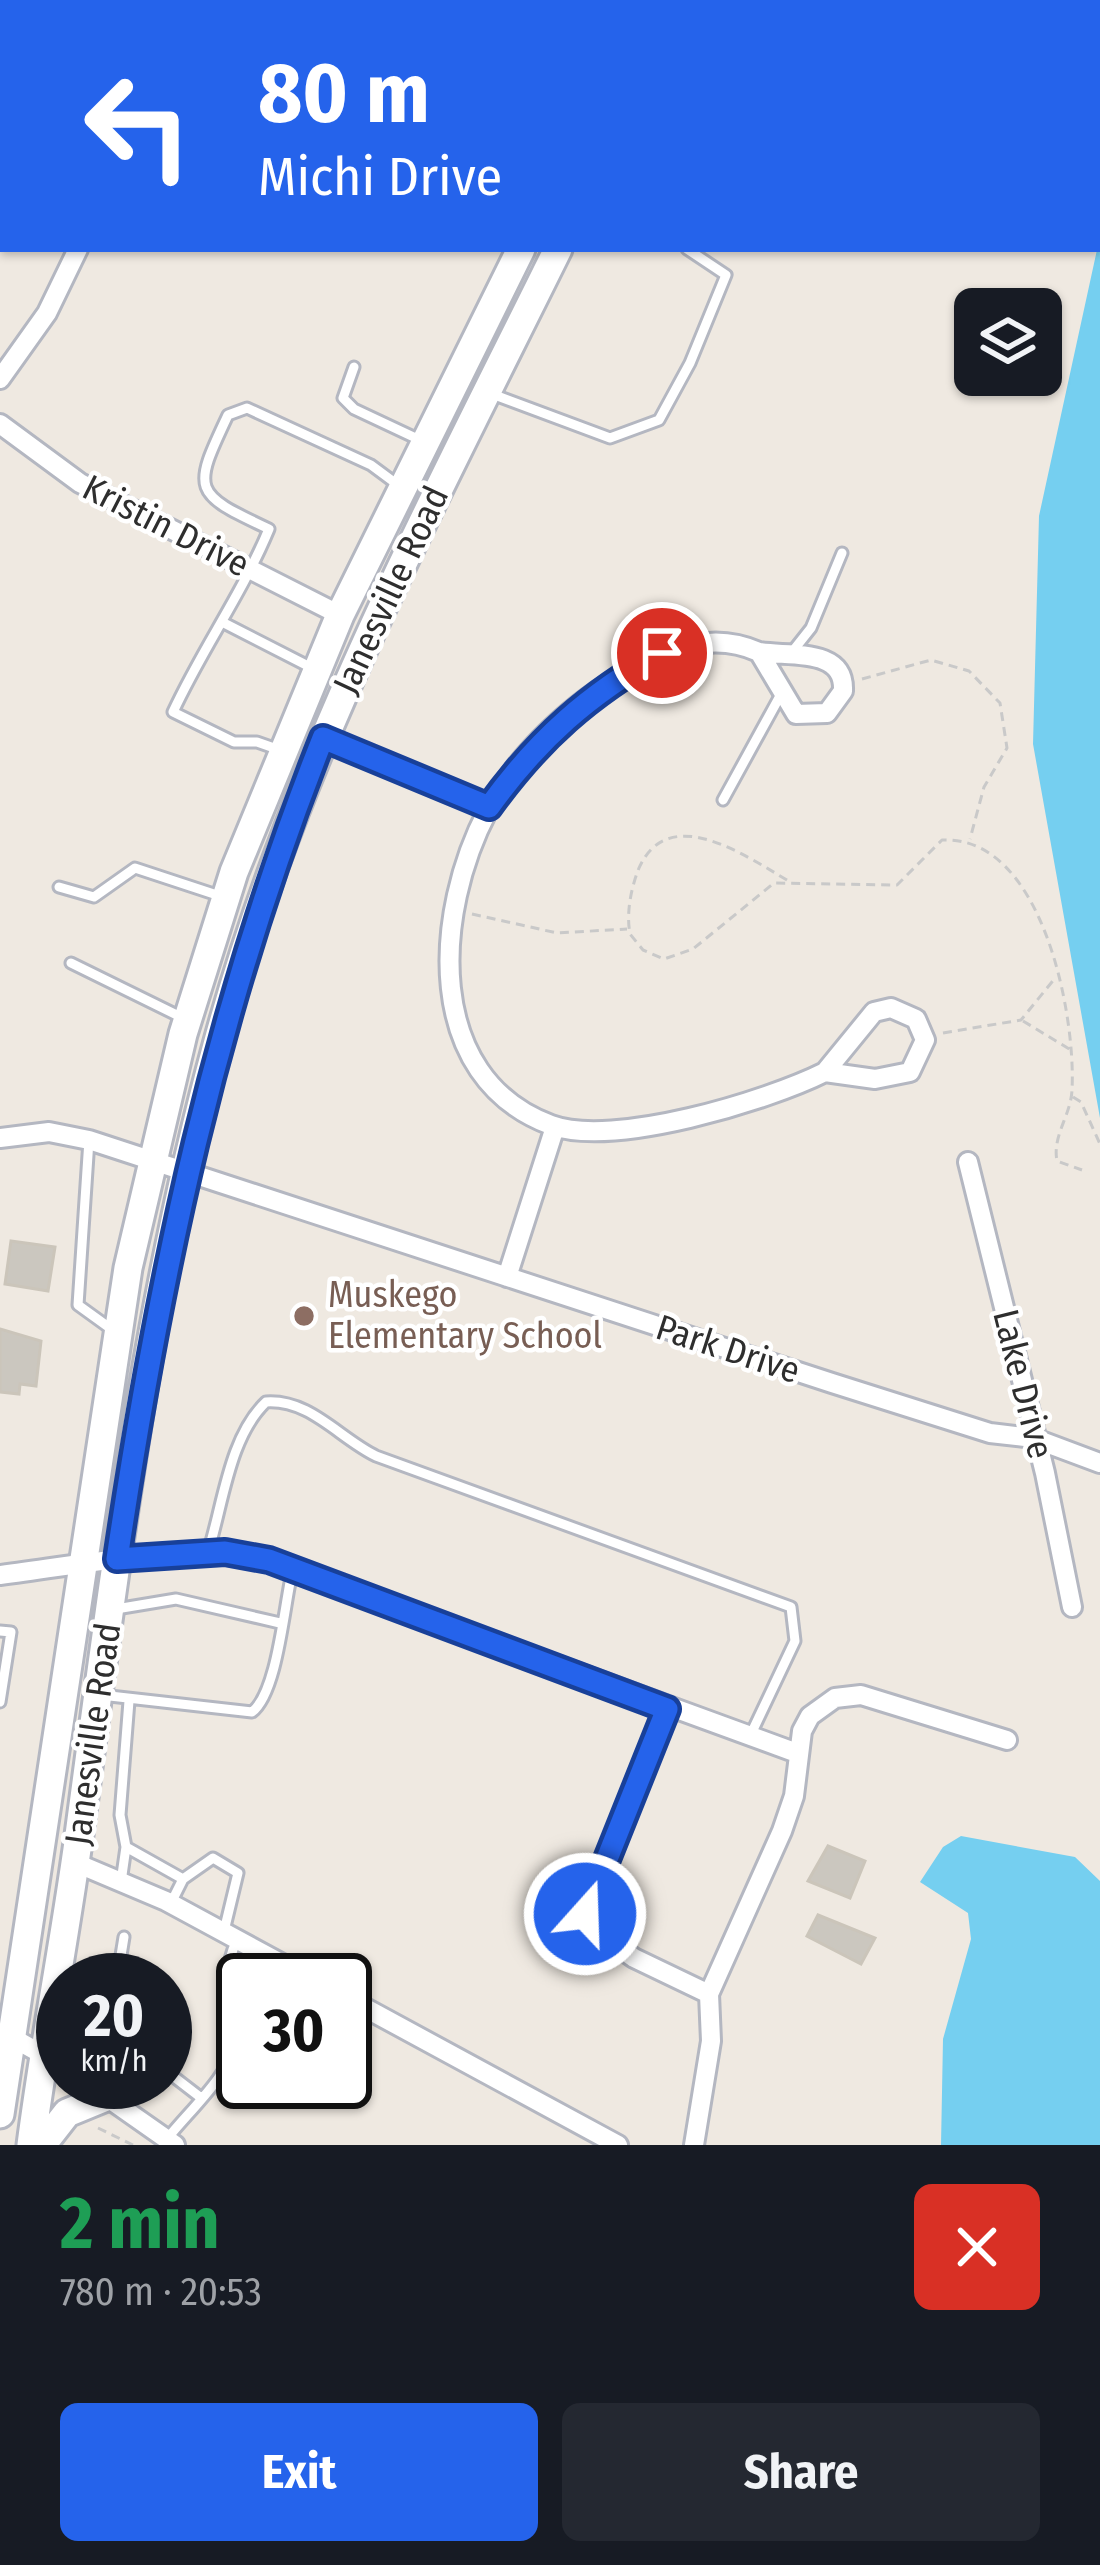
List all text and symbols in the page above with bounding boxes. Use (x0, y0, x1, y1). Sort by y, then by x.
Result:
text: 80 m (258, 43, 430, 144)
icon: left (60, 48, 216, 204)
text: Michi Drive (258, 145, 502, 209)
map controls (954, 288, 1062, 396)
button: layers (954, 288, 1062, 396)
street label: Kristin Drive (76, 465, 256, 587)
street label: Janesville Road (324, 479, 458, 701)
pin (611, 602, 713, 704)
icon: arrive (629, 620, 695, 686)
place label: Muskego Elementary School (328, 1273, 602, 1358)
marker: Muskego Elementary School (291, 1303, 317, 1329)
street label: Park Drive (651, 1305, 805, 1393)
street label: Lake Drive (983, 1305, 1063, 1463)
street label: Janesville Road (56, 1620, 130, 1848)
position arrow (522, 1851, 648, 1977)
speed limit sign: 30 (216, 1953, 372, 2109)
text: 20 (84, 1980, 144, 2052)
text: km/h (81, 2043, 147, 2079)
text: 2 min (60, 2181, 220, 2267)
button: close (914, 2184, 1040, 2310)
text: 780 m · 20:53 (60, 2269, 262, 2315)
button: Exit (60, 2403, 538, 2541)
button: Share (562, 2403, 1040, 2541)

